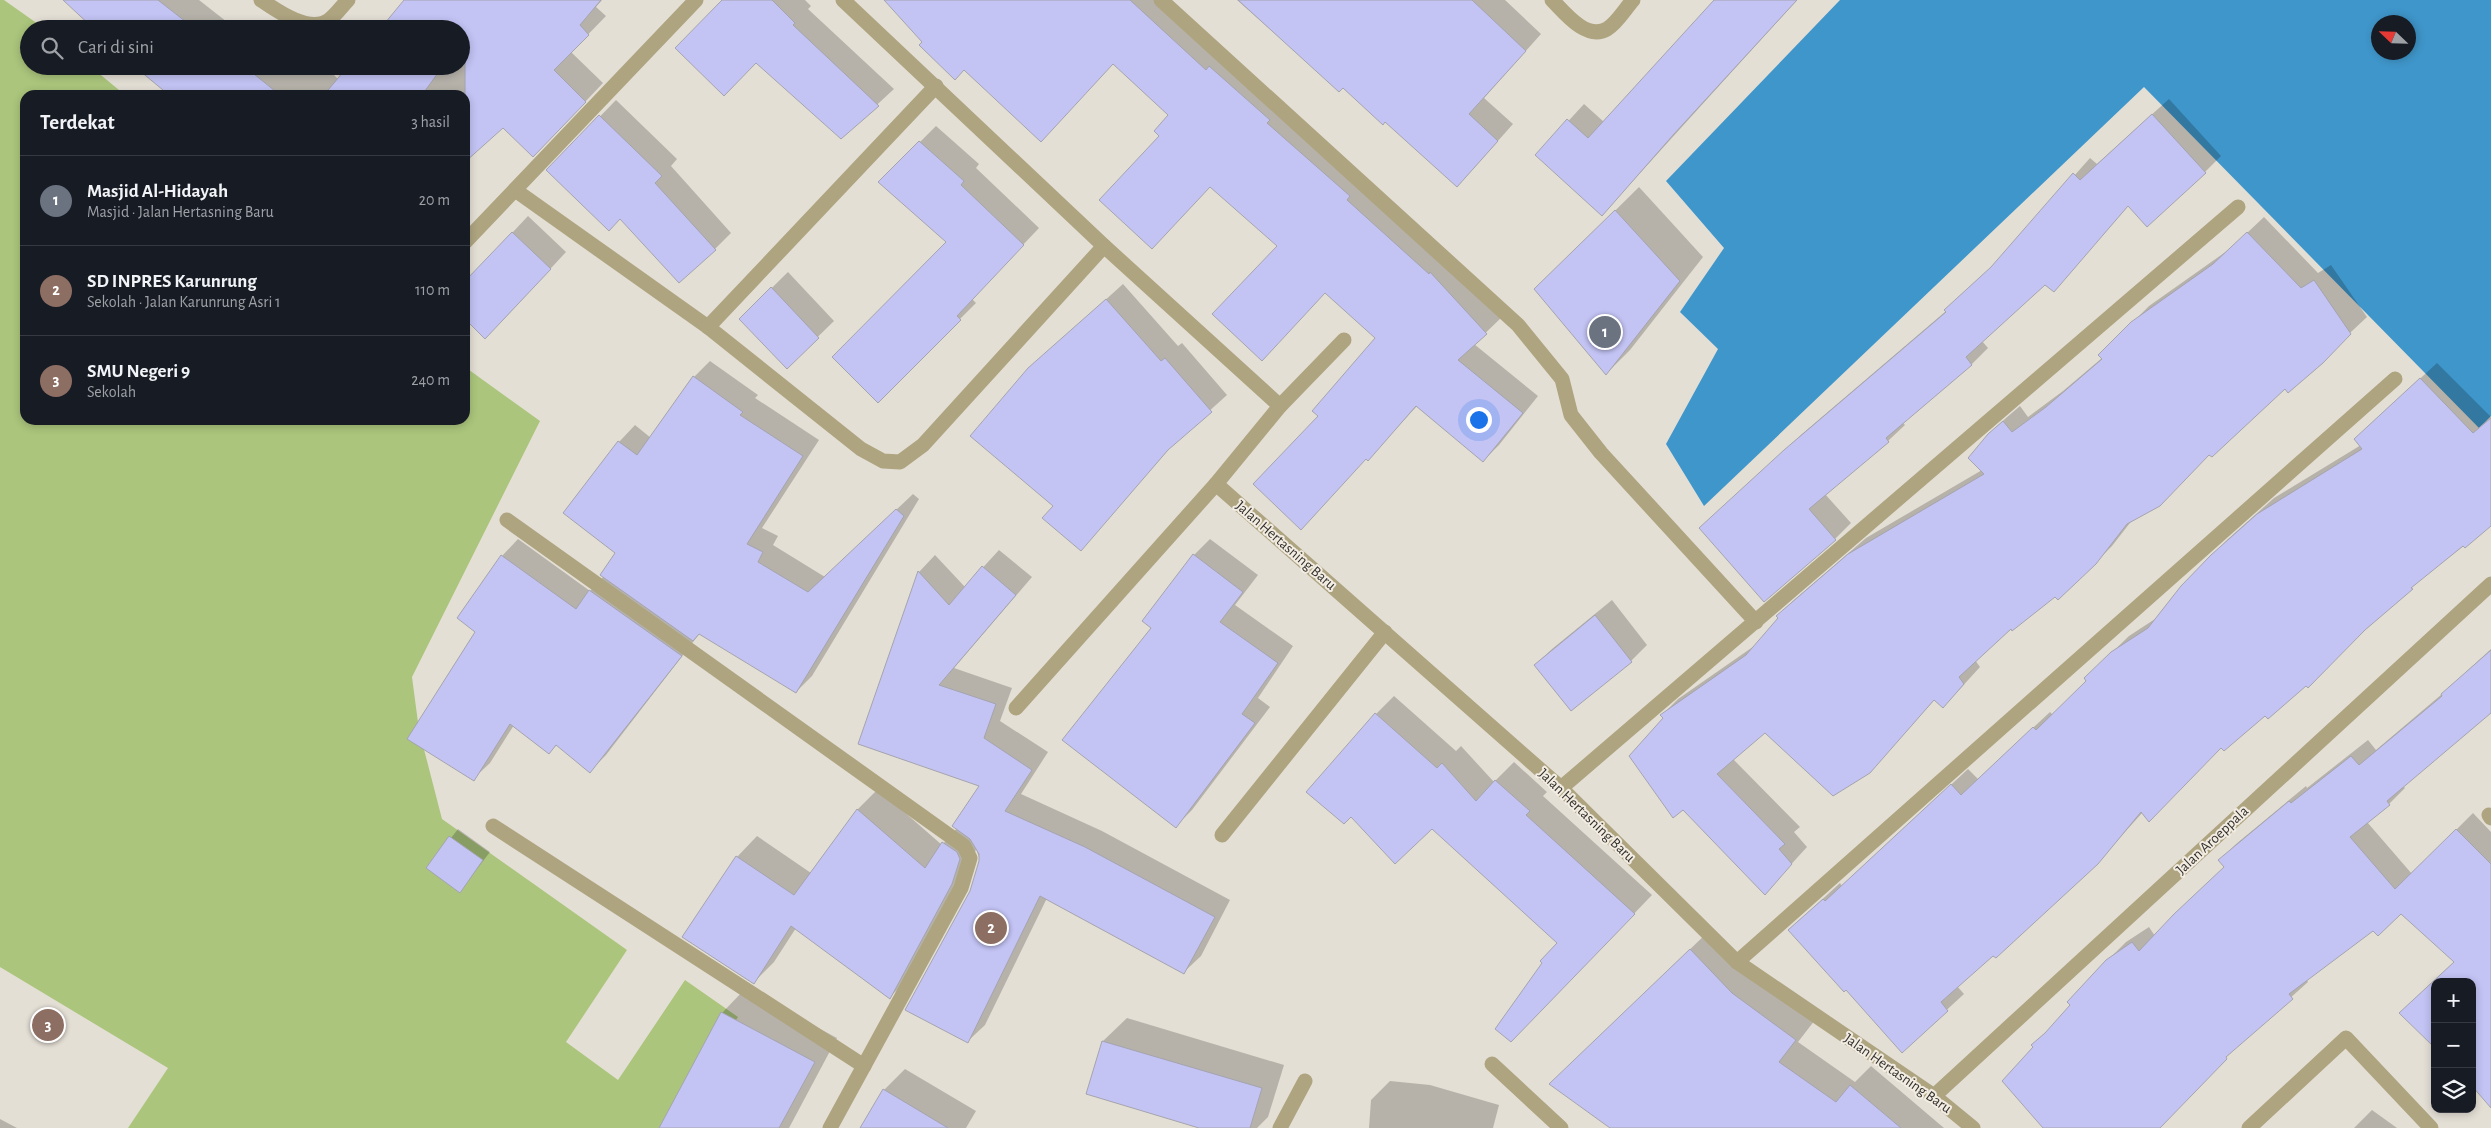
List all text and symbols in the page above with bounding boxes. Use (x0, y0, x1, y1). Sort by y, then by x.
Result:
north arrow (2371, 15, 2416, 60)
search box (20, 20, 470, 75)
icon: search (38, 34, 66, 62)
text: Cari di sini (78, 38, 154, 57)
text: Terdekat (40, 112, 115, 133)
text: 3 hasil (411, 114, 450, 130)
text: Masjid Al-Hidayah (87, 182, 228, 201)
text: 1 (53, 192, 59, 208)
text: 20 m (419, 192, 450, 208)
text: Masjid · Jalan Hertasning Baru (87, 204, 274, 220)
text: SD INPRES Karunrung (87, 272, 257, 291)
text: 2 (52, 282, 60, 298)
text: 110 m (415, 282, 450, 298)
text: Sekolah · Jalan Karunrung Asri 1 (87, 294, 281, 310)
pin: 1 (1589, 313, 1621, 351)
text: SMU Negeri 9 (87, 362, 190, 381)
text: 3 (53, 372, 59, 388)
text: 240 m (411, 372, 450, 388)
text: Sekolah (87, 384, 136, 400)
your location (1466, 407, 1492, 433)
street label: Jalan Hertasning Baru (1233, 498, 1339, 593)
street label: Jalan Hertasning Baru (1536, 766, 1638, 865)
street label: Jalan Aroeppala (2173, 803, 2251, 877)
pin: 2 (975, 909, 1007, 947)
map controls (2431, 978, 2476, 1113)
button: + (2431, 978, 2476, 1023)
pin: 3 (32, 1006, 64, 1044)
button: − (2431, 1023, 2476, 1068)
street label: Jalan Hertasning Baru (1841, 1031, 1954, 1116)
button: layers (2431, 1068, 2476, 1113)

